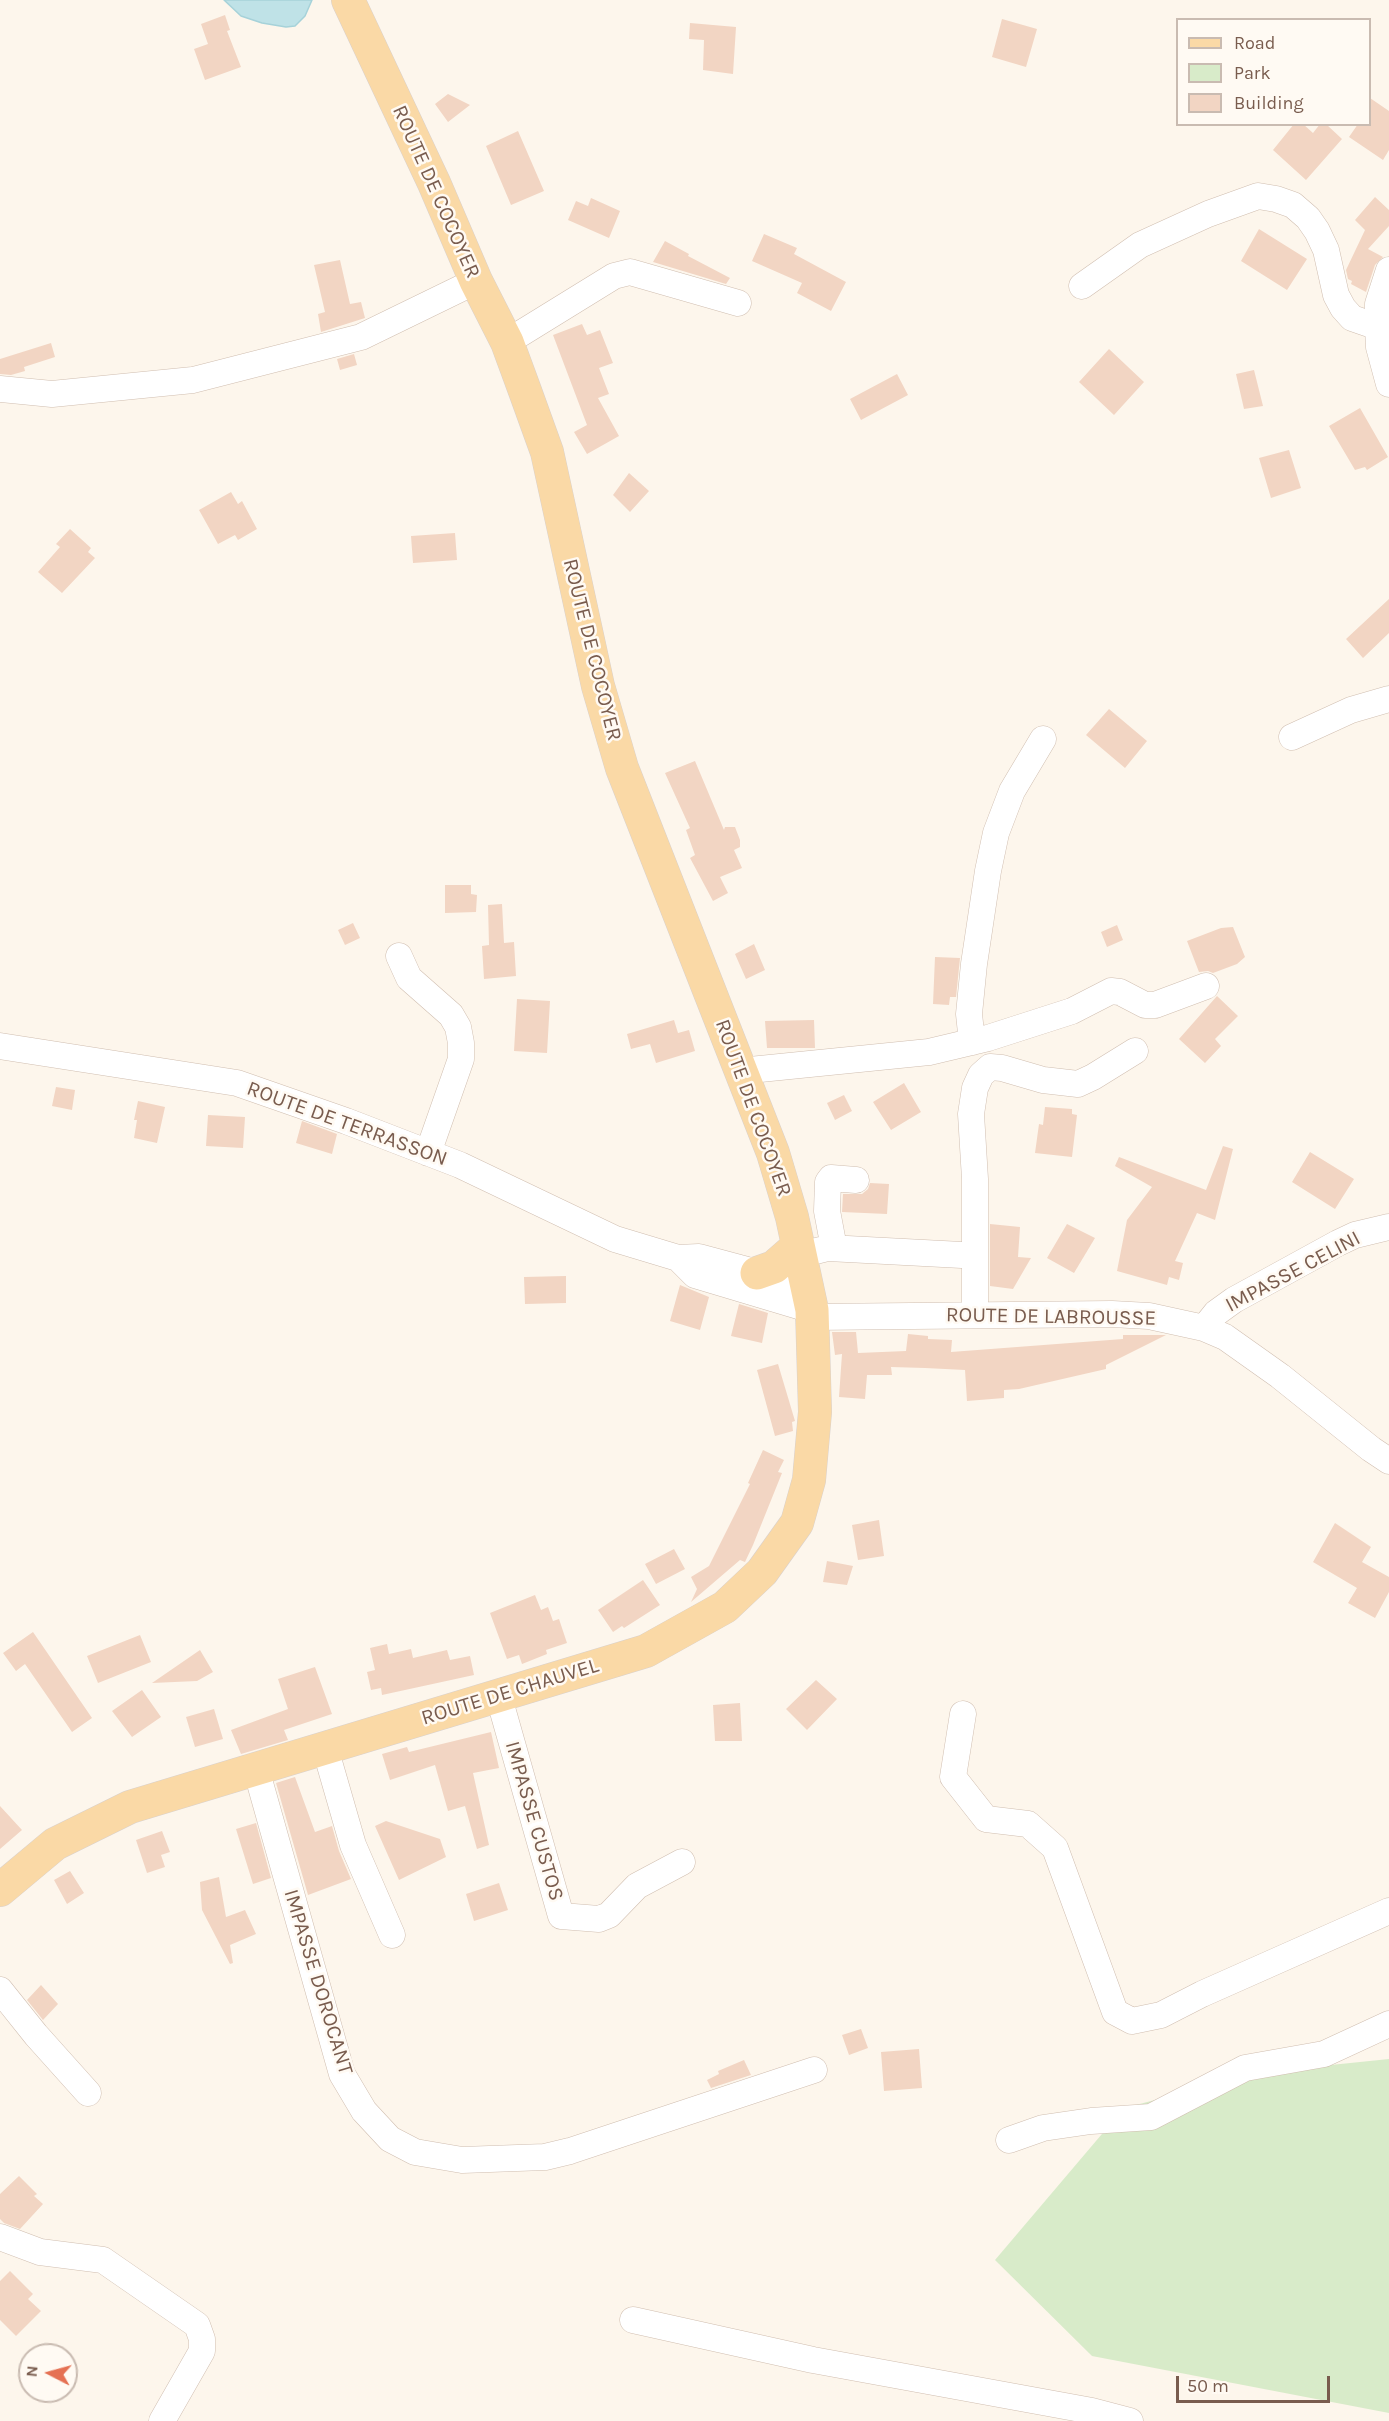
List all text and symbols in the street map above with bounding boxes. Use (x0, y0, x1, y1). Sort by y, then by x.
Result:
legend (1176, 18, 1371, 126)
text: Road (1234, 32, 1275, 54)
text: Park (1234, 62, 1271, 84)
text: Building (1234, 92, 1304, 114)
street label: ROUTE DE COCOYER (387, 102, 485, 282)
street label: ROUTE DE COCOYER (557, 556, 627, 744)
street label: ROUTE DE COCOYER (709, 1016, 797, 1200)
street label: ROUTE DE TERRASSON (243, 1076, 451, 1172)
street label: IMPASSE CELINI (1221, 1226, 1365, 1318)
street label: ROUTE DE LABROUSSE (946, 1303, 1156, 1331)
street label: ROUTE DE CHAUVEL (418, 1653, 602, 1731)
street label: IMPASSE CUSTOS (499, 1738, 569, 1904)
street label: IMPASSE DOROCANT (278, 1886, 358, 2078)
north arrow (18, 2343, 78, 2403)
scale bar (1179, 2364, 1334, 2402)
text: N (22, 2365, 42, 2378)
text: 50 m (1187, 2375, 1229, 2397)

